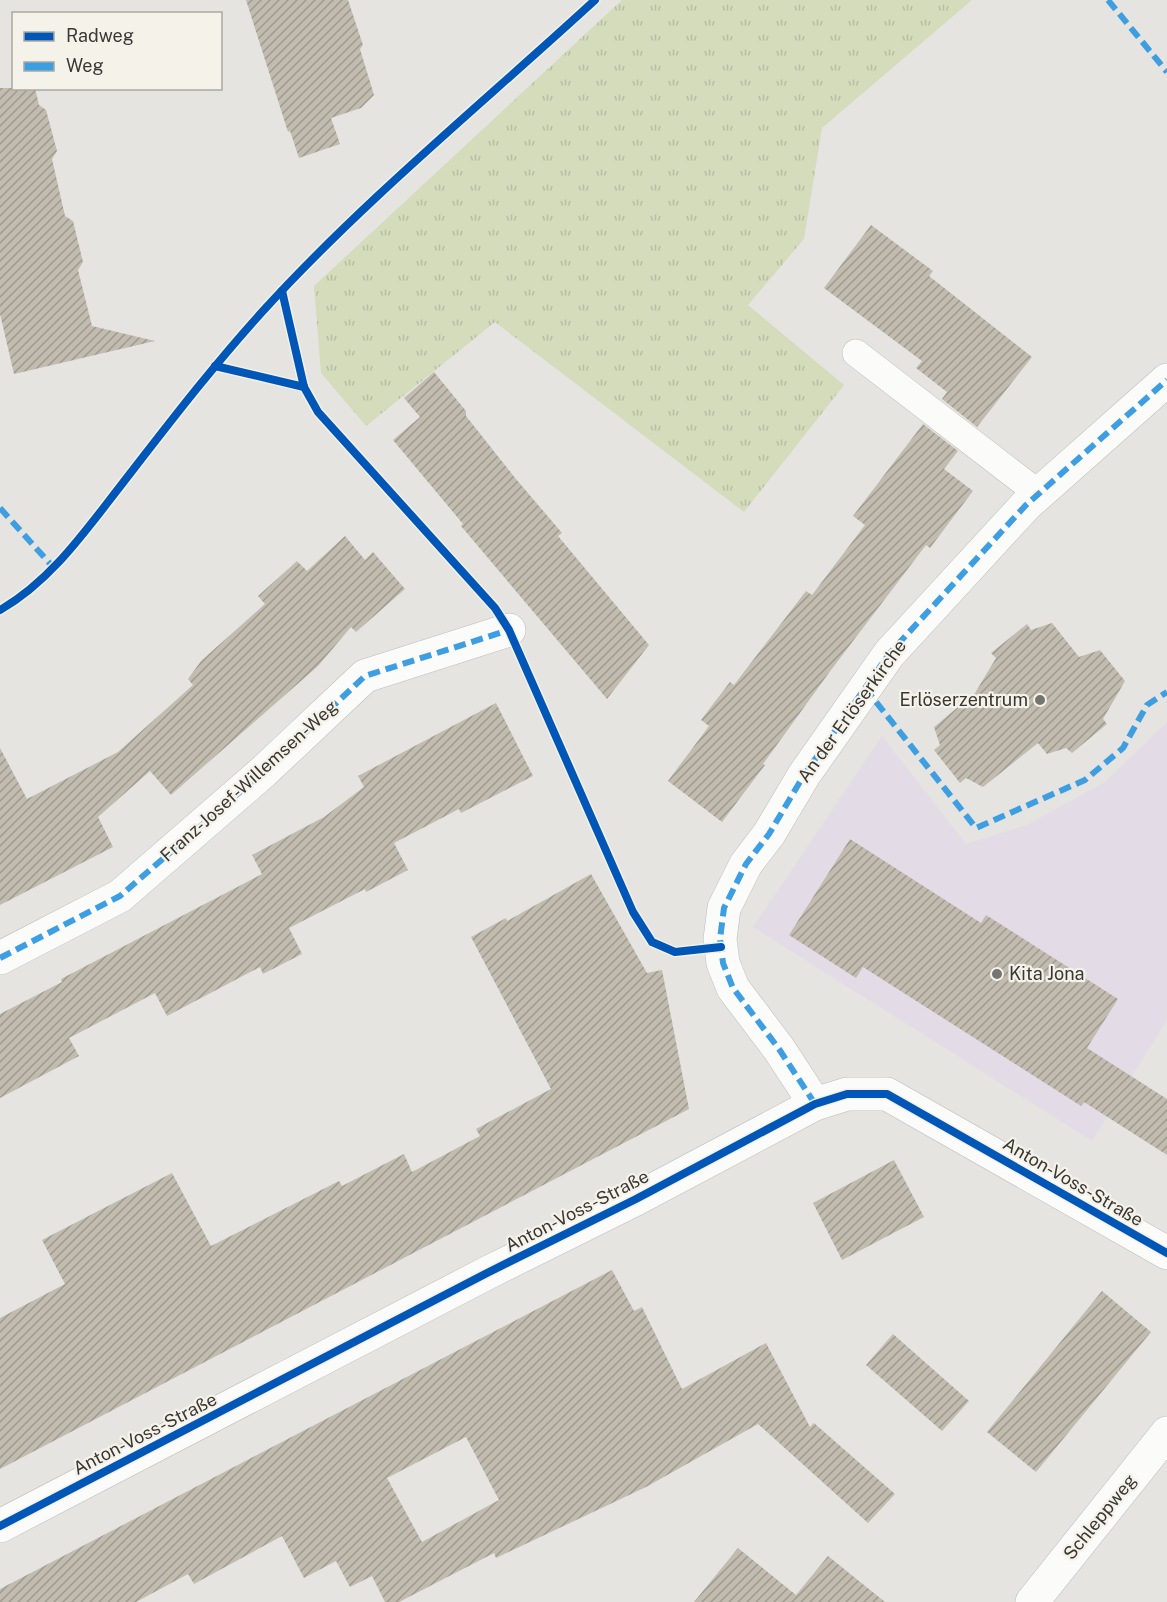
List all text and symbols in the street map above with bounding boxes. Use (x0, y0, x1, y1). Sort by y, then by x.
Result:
legend (12, 12, 222, 90)
text: Radweg (66, 25, 134, 46)
text: Weg (66, 55, 104, 76)
street label: An der Erlöserkirche (793, 635, 910, 786)
place label: Erlöserzentrum (899, 689, 1028, 710)
marker: Erlöserzentrum (1033, 693, 1047, 707)
street label: Franz-Josef-Willemsen-Weg (156, 696, 341, 866)
place label: Kita Jona (1009, 963, 1084, 984)
marker: Kita Jona (990, 967, 1004, 981)
street label: Anton-Voss-Straße (999, 1133, 1147, 1230)
street label: Anton-Voss-Straße (501, 1165, 652, 1256)
street label: Anton-Voss-Straße (69, 1388, 220, 1479)
street label: Schleppweg (1059, 1470, 1140, 1564)

